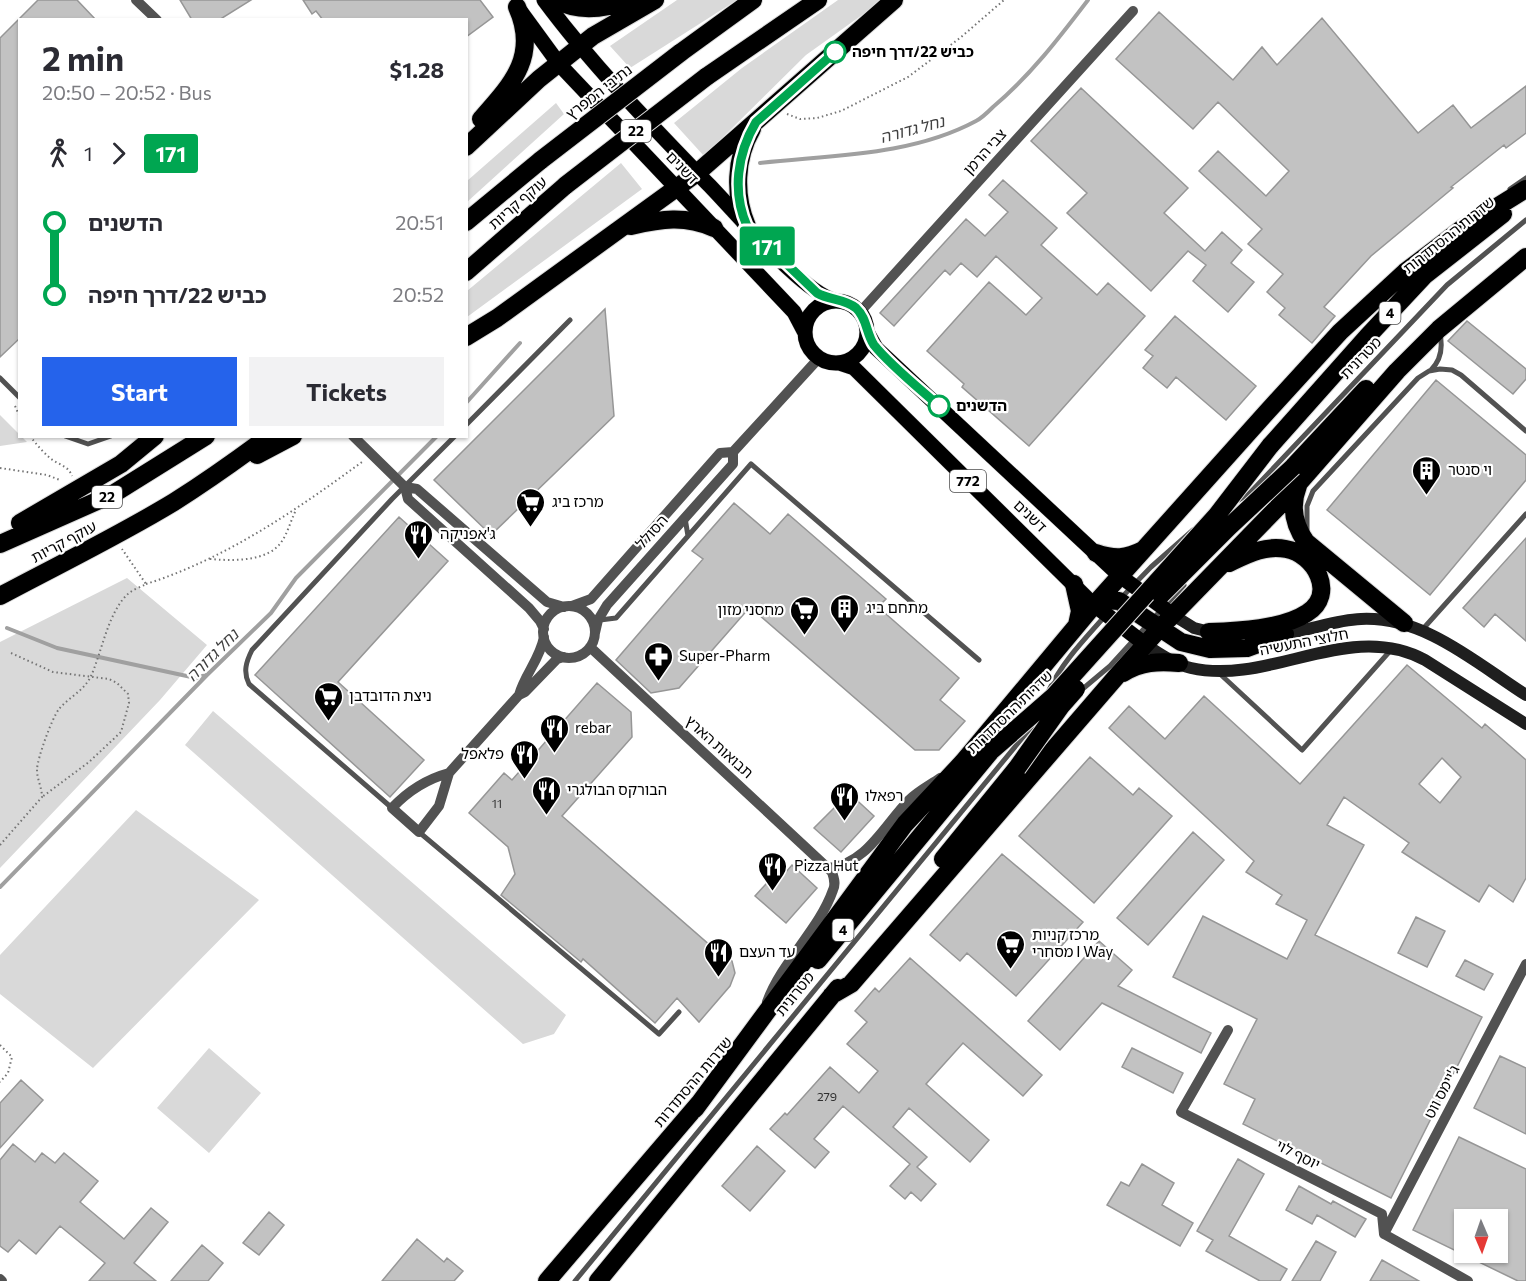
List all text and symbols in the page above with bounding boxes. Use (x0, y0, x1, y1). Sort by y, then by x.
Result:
text: 2 min (42, 37, 124, 78)
marker: כביש 22/דרך חיפה (824, 41, 846, 63)
place label: כביש 22/דרך חיפה (852, 42, 974, 60)
text: $1.28 (390, 56, 444, 83)
street label: נתיבי המפרץ (562, 60, 635, 123)
text: 20:50 – 20:52 · Bus (42, 80, 212, 104)
water label: נחל גדורה (878, 111, 947, 146)
road number: 22 (621, 120, 651, 142)
street label: צבי הרמן (959, 125, 1010, 178)
icon: walk (42, 137, 75, 170)
icon: forward (102, 137, 135, 170)
text: 1 (84, 141, 93, 165)
text: 171 (156, 141, 186, 166)
street label: דשנים (663, 147, 703, 188)
street label: עוקף קריות (484, 172, 550, 232)
street label: שדרות ההסתדרות (1399, 192, 1498, 277)
text: הדשנים (88, 209, 163, 236)
text: 20:51 (395, 210, 444, 234)
line badge: 171 (732, 226, 801, 266)
text: 171 (752, 234, 782, 259)
text: כביש 22/דרך חיפה (88, 281, 267, 308)
text: 20:52 (393, 282, 444, 306)
road number: 4 (1380, 302, 1400, 324)
street label: מטרונית (1336, 332, 1385, 382)
button: Start (42, 357, 237, 426)
button: Tickets (249, 357, 444, 426)
marker: הדשנים (928, 395, 950, 417)
place label: הדשנים (956, 396, 1007, 414)
building icon: וי סנטר (1411, 454, 1443, 496)
place label: וי סנטר (1448, 460, 1492, 478)
road number: 772 (950, 470, 986, 492)
road number: 22 (92, 486, 122, 508)
supermarket icon: מרכז ביג (515, 486, 547, 528)
place label: מרכז ביג (552, 492, 604, 510)
street label: דשנים (1010, 495, 1051, 535)
street label: הסולל (631, 511, 671, 552)
street label: עוקף קריות (28, 516, 99, 566)
restaurant icon: ג'אפניקה (403, 518, 435, 560)
place label: ג'אפניקה (440, 524, 496, 542)
building icon: מתחם ביג (829, 592, 861, 634)
supermarket icon: מחסני מזון (789, 594, 821, 636)
place label: מתחם ביג (866, 598, 928, 616)
place label: מחסני מזון (717, 600, 784, 618)
water label: נחל גדורה (182, 624, 242, 685)
street label: חלוצי התעשיה (1258, 624, 1350, 658)
pharmacy icon: Super-Pharm (642, 640, 674, 682)
place label: Super-Pharm (679, 646, 770, 664)
street label: שדרות ההסתדרות (963, 666, 1056, 757)
supermarket icon: ניצת הדובדבן (312, 680, 344, 722)
place label: ניצת הדובדבן (349, 686, 432, 704)
street label: תבואות הארץ (682, 711, 757, 781)
restaurant icon: rebar (538, 712, 570, 754)
place label: rebar (575, 718, 611, 736)
restaurant icon: פלאפל (509, 738, 541, 780)
place label: פלאפל (461, 744, 504, 762)
restaurant icon: הבורקס הבולגרי (530, 774, 562, 816)
place label: הבורקס הבולגרי (567, 780, 667, 798)
restaurant icon: רפאלו (828, 780, 860, 822)
place label: רפאלו (865, 786, 903, 804)
house number: 11 (492, 796, 502, 810)
restaurant icon: Pizza Hut (757, 850, 789, 892)
place label: Pizza Hut (794, 856, 859, 874)
road number: 4 (832, 919, 854, 941)
place label: מרכז קניות מסחרי I Way (1032, 925, 1114, 960)
supermarket icon: מרכז קניות מסחרי I Way (995, 928, 1027, 970)
restaurant icon: עד העצם (702, 936, 734, 978)
place label: עד העצם (739, 942, 796, 960)
street label: מטרונית (771, 968, 817, 1019)
street label: שדרות ההסתדרות (649, 1033, 735, 1130)
street label: ג'יימס ווט (1420, 1061, 1463, 1121)
house number: 279 (817, 1089, 837, 1103)
street label: יוסף לוי (1273, 1135, 1323, 1173)
north arrow (1454, 1209, 1508, 1263)
map controls (1454, 1209, 1508, 1263)

